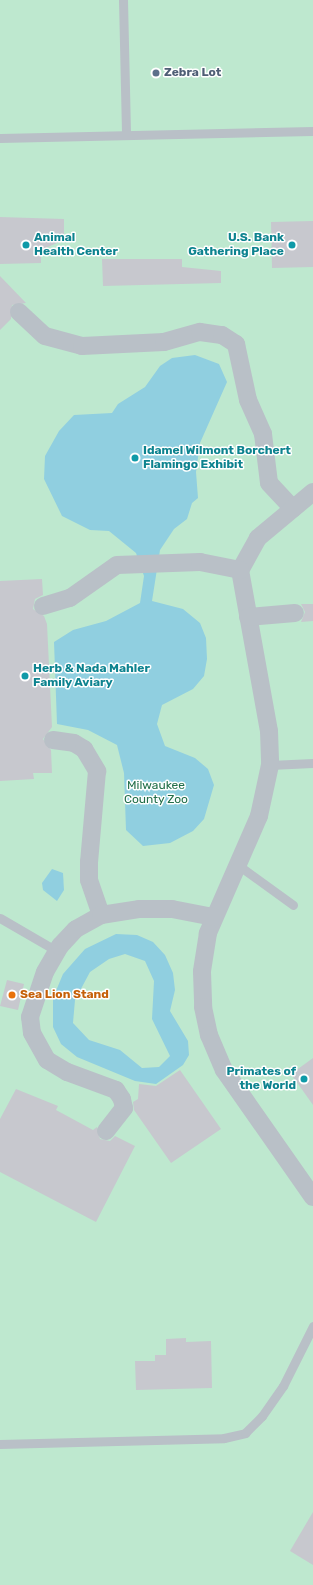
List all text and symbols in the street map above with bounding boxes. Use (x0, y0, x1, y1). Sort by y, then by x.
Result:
place label: Zebra Lot (164, 66, 221, 80)
marker: Zebra Lot (151, 68, 161, 78)
place label: Animal Health Center (34, 231, 118, 259)
place label: U.S. Bank Gathering Place (188, 231, 284, 259)
marker: Animal Health Center (21, 240, 31, 250)
marker: U.S. Bank Gathering Place (287, 240, 297, 250)
place label: Idamel Wilmont Borchert Flamingo Exhibit (143, 444, 291, 472)
marker: Idamel Wilmont Borchert Flamingo Exhibit (130, 453, 140, 463)
place label: Herb & Nada Mahler Family Aviary (33, 662, 150, 690)
marker: Herb & Nada Mahler Family Aviary (20, 671, 30, 681)
park label: Milwaukee County Zoo (124, 779, 188, 807)
place label: Sea Lion Stand (20, 988, 109, 1002)
marker: Sea Lion Stand (7, 990, 17, 1000)
place label: Primates of the World (226, 1065, 296, 1093)
marker: Primates of the World (299, 1074, 309, 1084)

